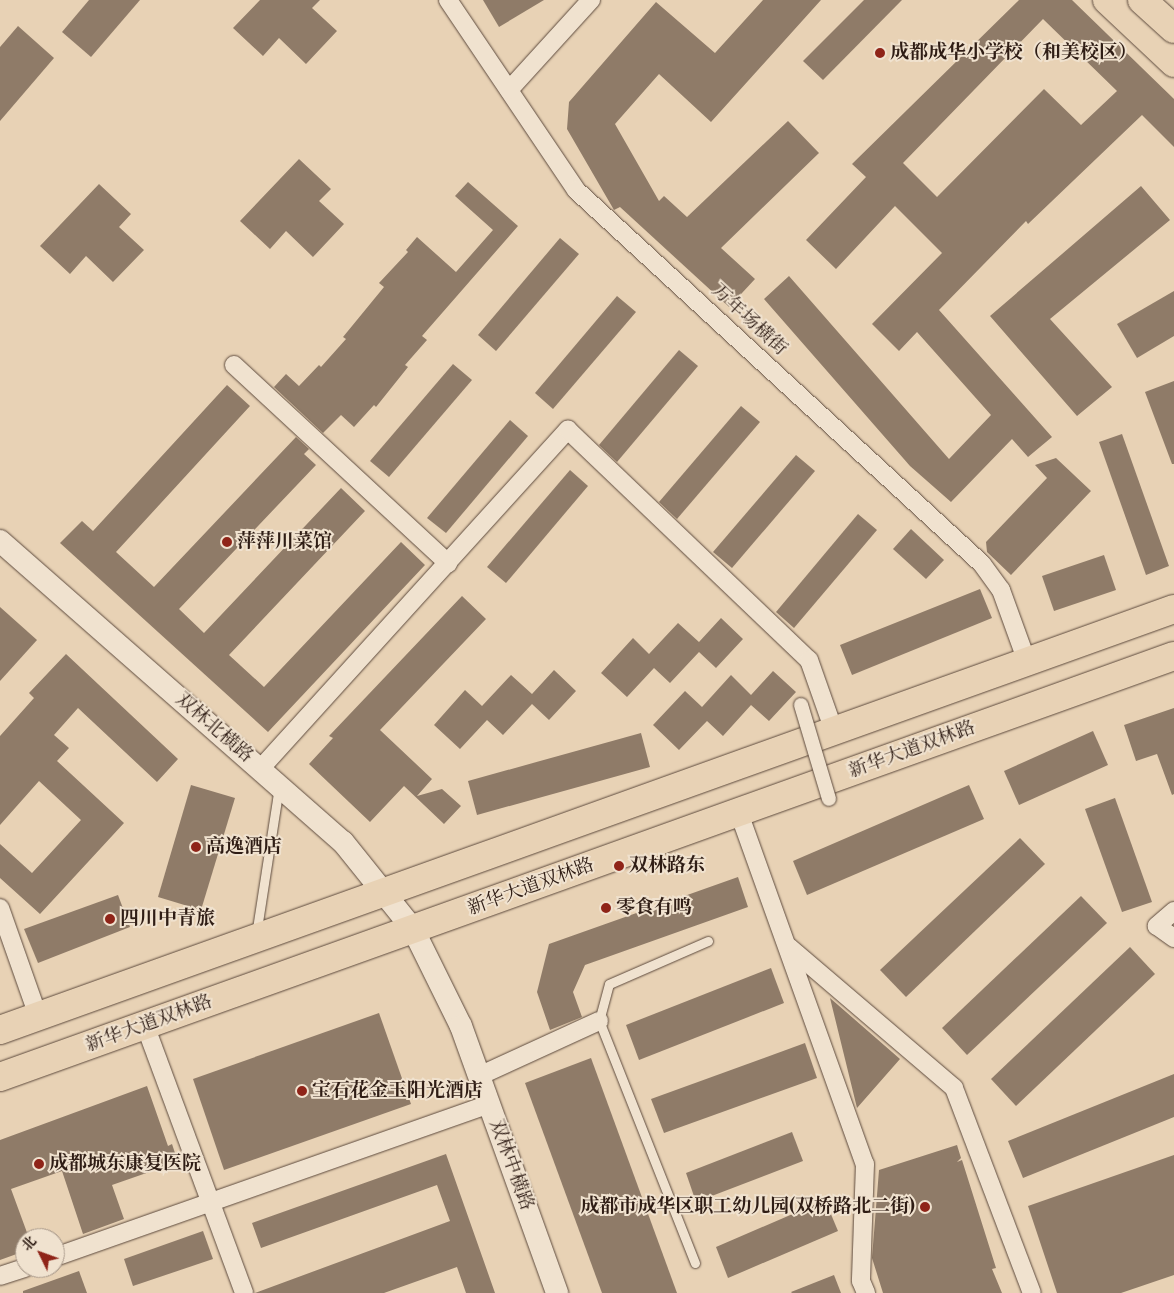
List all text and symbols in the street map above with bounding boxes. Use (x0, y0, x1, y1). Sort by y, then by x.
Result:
place label: 成都成华小学校（和美校区） (890, 42, 1137, 64)
marker: 成都成华小学校（和美校区） (874, 47, 886, 59)
street label: 万年场横街 (706, 279, 792, 361)
place label: 萍萍川菜馆 (237, 531, 332, 553)
marker: 萍萍川菜馆 (221, 536, 233, 548)
street label: 双林北横路 (171, 688, 257, 768)
street label: 新华大道双林路 (846, 717, 978, 783)
place label: 高逸酒店 (206, 836, 282, 858)
marker: 高逸酒店 (190, 841, 202, 853)
street label: 新华大道双林路 (465, 854, 597, 920)
place label: 双林路东 (629, 855, 705, 877)
marker: 双林路东 (613, 860, 625, 872)
place label: 零食有鸣 (616, 897, 692, 919)
marker: 零食有鸣 (600, 902, 612, 914)
place label: 四川中青旅 (120, 908, 215, 930)
marker: 四川中青旅 (104, 913, 116, 925)
street label: 新华大道双林路 (83, 991, 215, 1057)
place label: 宝石花金玉阳光酒店 (312, 1080, 483, 1102)
marker: 宝石花金玉阳光酒店 (296, 1085, 308, 1097)
street label: 双林中横路 (484, 1116, 538, 1214)
place label: 成都城东康复医院 (49, 1153, 201, 1175)
marker: 成都城东康复医院 (33, 1158, 45, 1170)
place label: 成都市成华区职工幼儿园(双桥路北二街) (580, 1196, 915, 1218)
marker: 成都市成华区职工幼儿园(双桥路北二街) (919, 1201, 931, 1213)
north arrow (15, 1228, 65, 1278)
text: 北 (18, 1232, 41, 1255)

